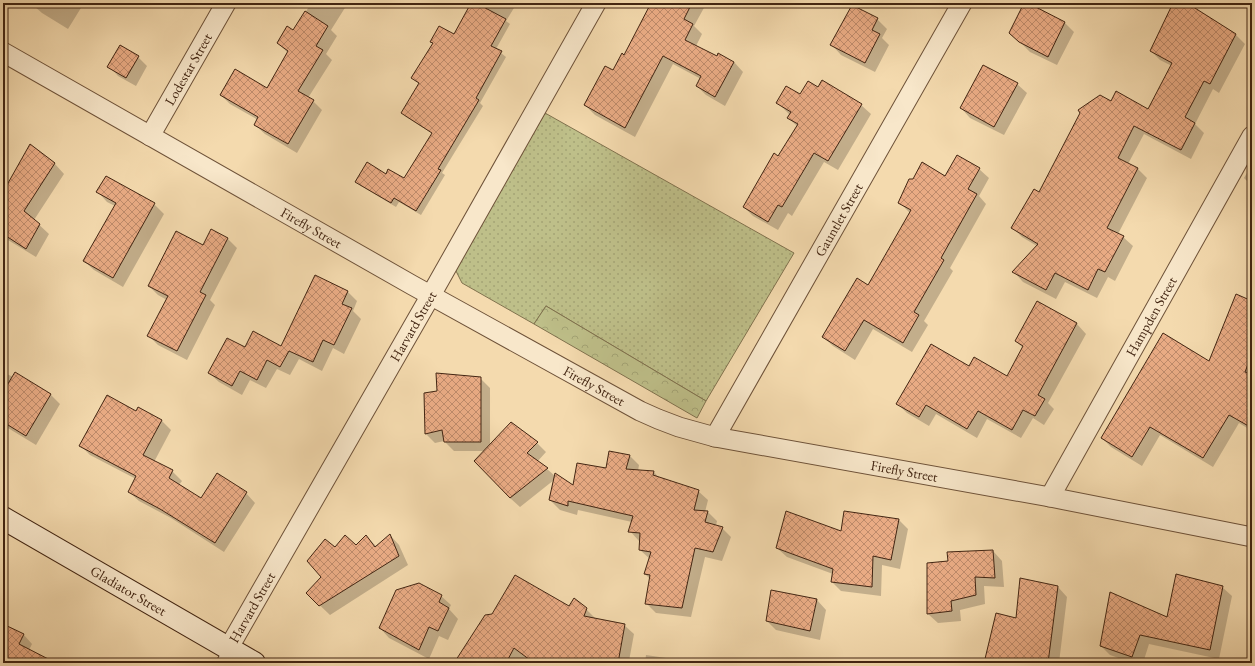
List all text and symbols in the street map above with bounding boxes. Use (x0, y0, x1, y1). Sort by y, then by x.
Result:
street label: Lodestar Street (160, 29, 216, 109)
street label: Gauntlet Street (811, 179, 867, 260)
street label: Firefly Street (278, 203, 346, 253)
street label: Hampden Street (1122, 273, 1181, 359)
street label: Harvard Street (386, 287, 441, 365)
street label: Firefly Street (560, 362, 629, 410)
street label: Firefly Street (869, 456, 940, 486)
street label: Gladiator Street (87, 561, 170, 620)
street label: Harvard Street (225, 568, 280, 646)

